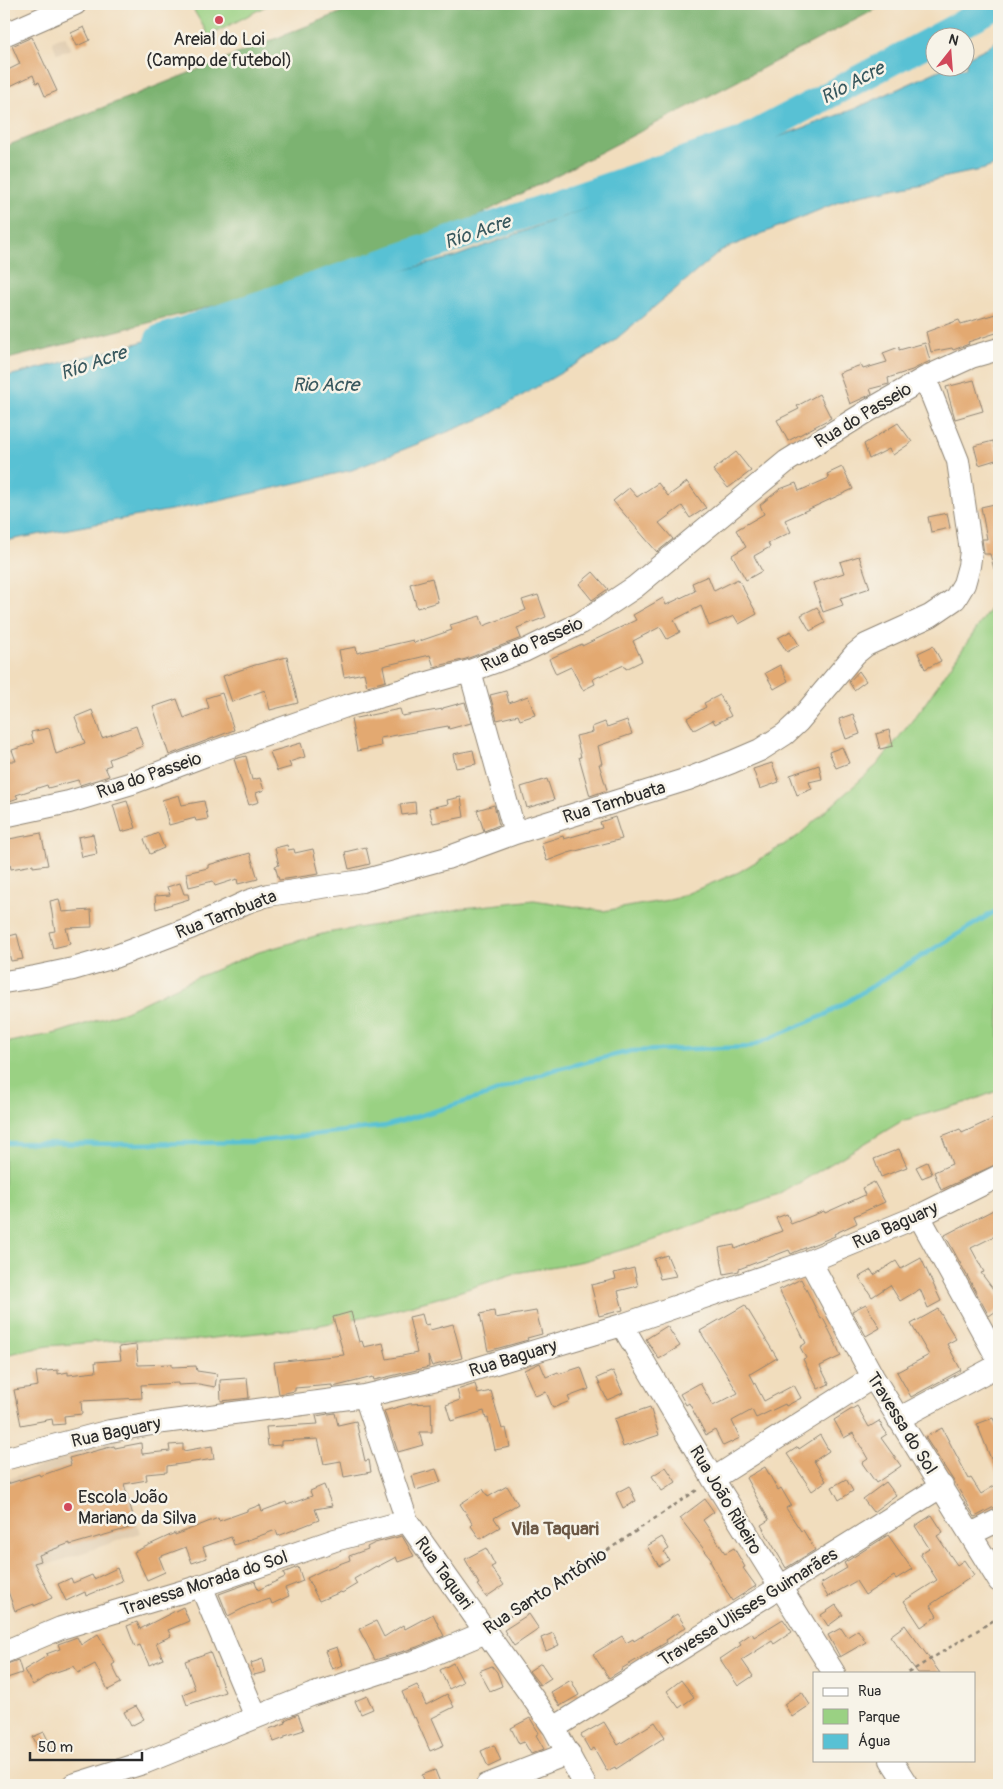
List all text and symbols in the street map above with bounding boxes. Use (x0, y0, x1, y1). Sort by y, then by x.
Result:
marker: Areial do Loi (Campo de futebol) (213, 14, 225, 26)
place label: Areial do Loi (Campo de futebol) (146, 28, 292, 72)
north arrow (926, 28, 976, 78)
text: N (947, 31, 961, 50)
water label: Río Acre (817, 55, 890, 110)
water label: Río Acre (441, 209, 515, 254)
water label: Río Acre (57, 340, 131, 385)
water label: Rio Acre (293, 373, 361, 397)
street label: Rua do Passeio (811, 377, 916, 453)
street label: Rua do Passeio (478, 612, 587, 677)
street label: Rua do Passeio (94, 747, 205, 804)
street label: Rua Tambuata (560, 776, 668, 829)
street label: Rua Tambuata (172, 885, 280, 944)
street label: Rua Baguary (849, 1196, 942, 1254)
street label: Rua Baguary (466, 1334, 560, 1383)
street label: Travessa do Sol (861, 1368, 942, 1479)
street label: Rua Baguary (69, 1412, 163, 1453)
street label: Rua João Ribeiro (684, 1442, 767, 1559)
place label: Escola João Mariano da Silva (78, 1486, 196, 1530)
marker: Escola João Mariano da Silva (62, 1501, 74, 1513)
district label: Vila Taquari (511, 1517, 600, 1541)
street label: Rua Taquari (409, 1532, 478, 1614)
street label: Rua Santo Antônio (479, 1543, 612, 1640)
street label: Travessa Ulisses Guimarães (655, 1543, 842, 1672)
street label: Travessa Morada do Sol (118, 1546, 291, 1621)
legend (813, 1672, 976, 1762)
text: Rua (858, 1682, 881, 1701)
text: Parque (858, 1708, 901, 1727)
scale bar (30, 1729, 142, 1761)
text: Água (858, 1732, 890, 1751)
text: 50 m (38, 1738, 73, 1757)

